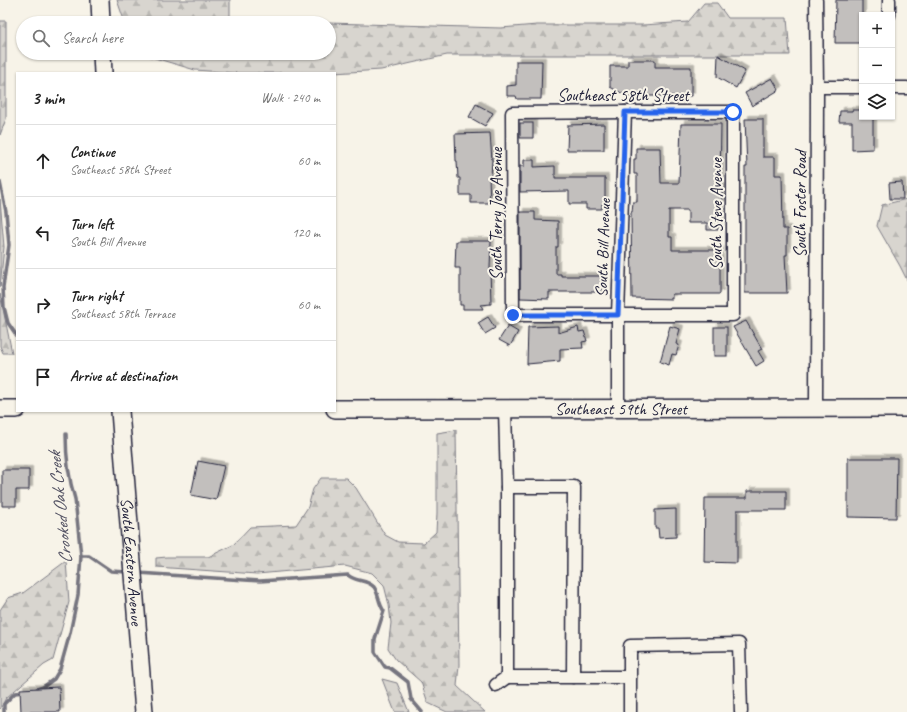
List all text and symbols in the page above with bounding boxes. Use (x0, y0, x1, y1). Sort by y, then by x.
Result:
map controls (859, 12, 895, 120)
button: + (859, 12, 895, 48)
search box (16, 16, 336, 60)
icon: search (30, 27, 52, 49)
text: Search here (62, 29, 123, 48)
button: − (859, 48, 895, 84)
button: layers (859, 84, 895, 120)
street label: Southeast 58th Street (557, 85, 691, 106)
text: 3 min (32, 88, 65, 109)
text: Walk · 240 m (261, 90, 320, 106)
route start (724, 103, 742, 121)
text: Continue (70, 143, 115, 162)
street label: South Terry Joe Avenue (486, 146, 507, 280)
street label: South Foster Road (790, 148, 811, 258)
icon: ahead (32, 150, 54, 172)
text: 60 m (298, 153, 320, 169)
street label: South Steve Avenue (706, 157, 727, 270)
text: Southeast 58th Street (70, 162, 171, 178)
street label: South Bill Avenue (591, 197, 615, 298)
text: Turn left (70, 215, 113, 234)
icon: left (32, 222, 54, 244)
text: 120 m (292, 225, 320, 241)
text: South Bill Avenue (70, 234, 146, 250)
text: Turn right (70, 287, 123, 306)
icon: right (32, 294, 54, 316)
text: 60 m (298, 297, 320, 313)
text: Southeast 58th Terrace (70, 306, 175, 322)
route end (504, 306, 522, 324)
icon: arrive (32, 366, 54, 388)
text: Arrive at destination (70, 367, 177, 386)
street label: Southeast 59th Street (555, 398, 689, 419)
water label: Crooked Oak Creek (43, 447, 77, 565)
street label: South Eastern Avenue (116, 497, 148, 628)

